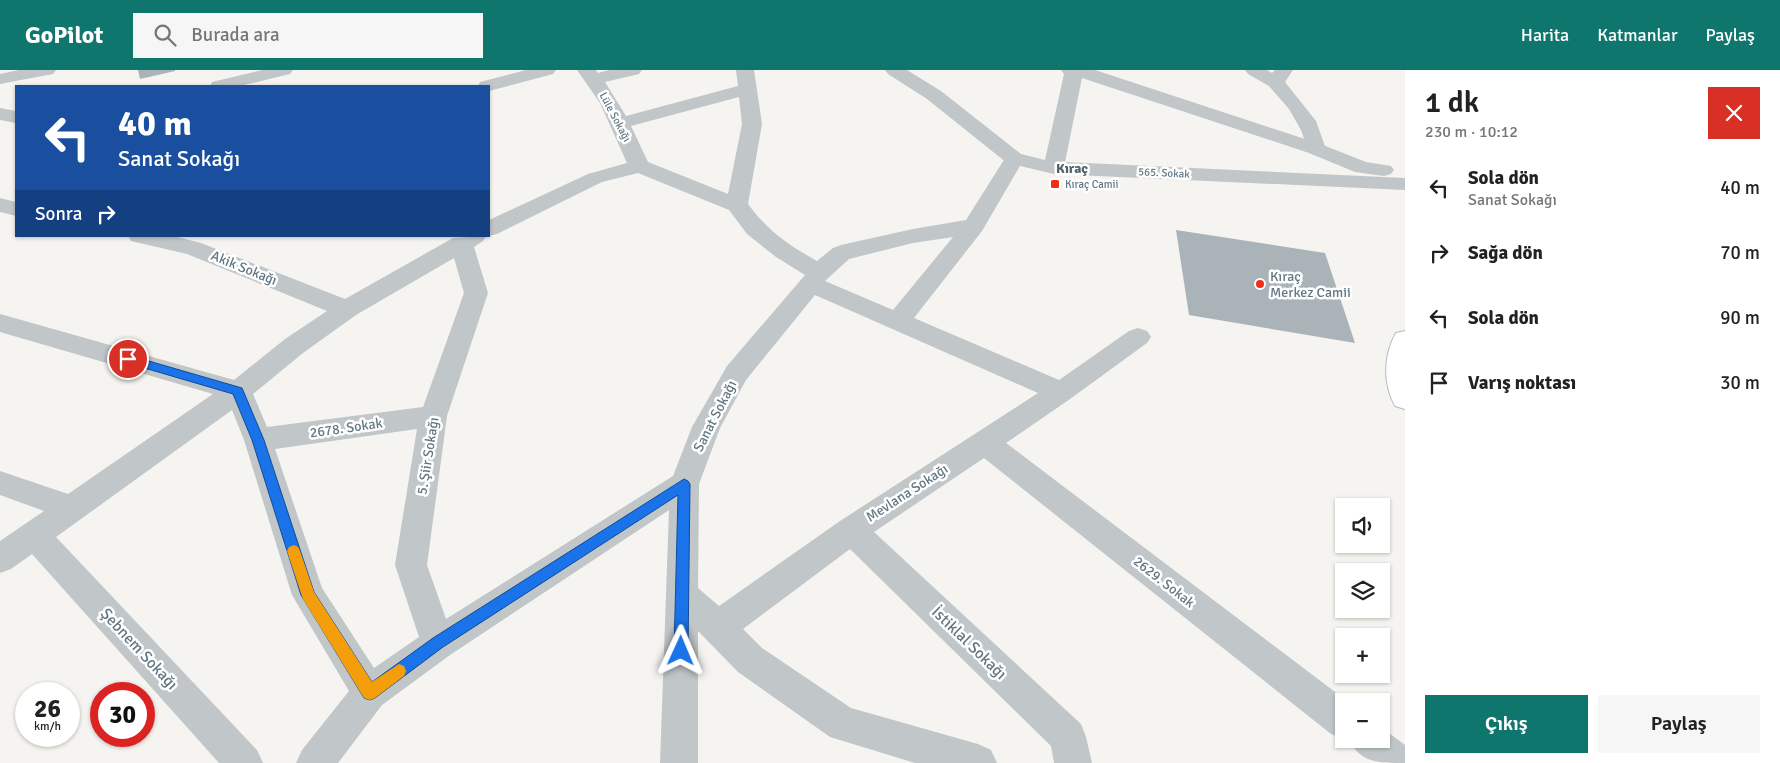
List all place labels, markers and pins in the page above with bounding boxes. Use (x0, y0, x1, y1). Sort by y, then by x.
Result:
marker: Kıraç Camii (1049, 178, 1061, 190)
place label: Kıraç Camii (1065, 178, 1119, 191)
place label: Kıraç Merkez Camii (1270, 268, 1351, 301)
marker: Kıraç Merkez Camii (1254, 278, 1266, 290)
pin (107, 338, 149, 380)

